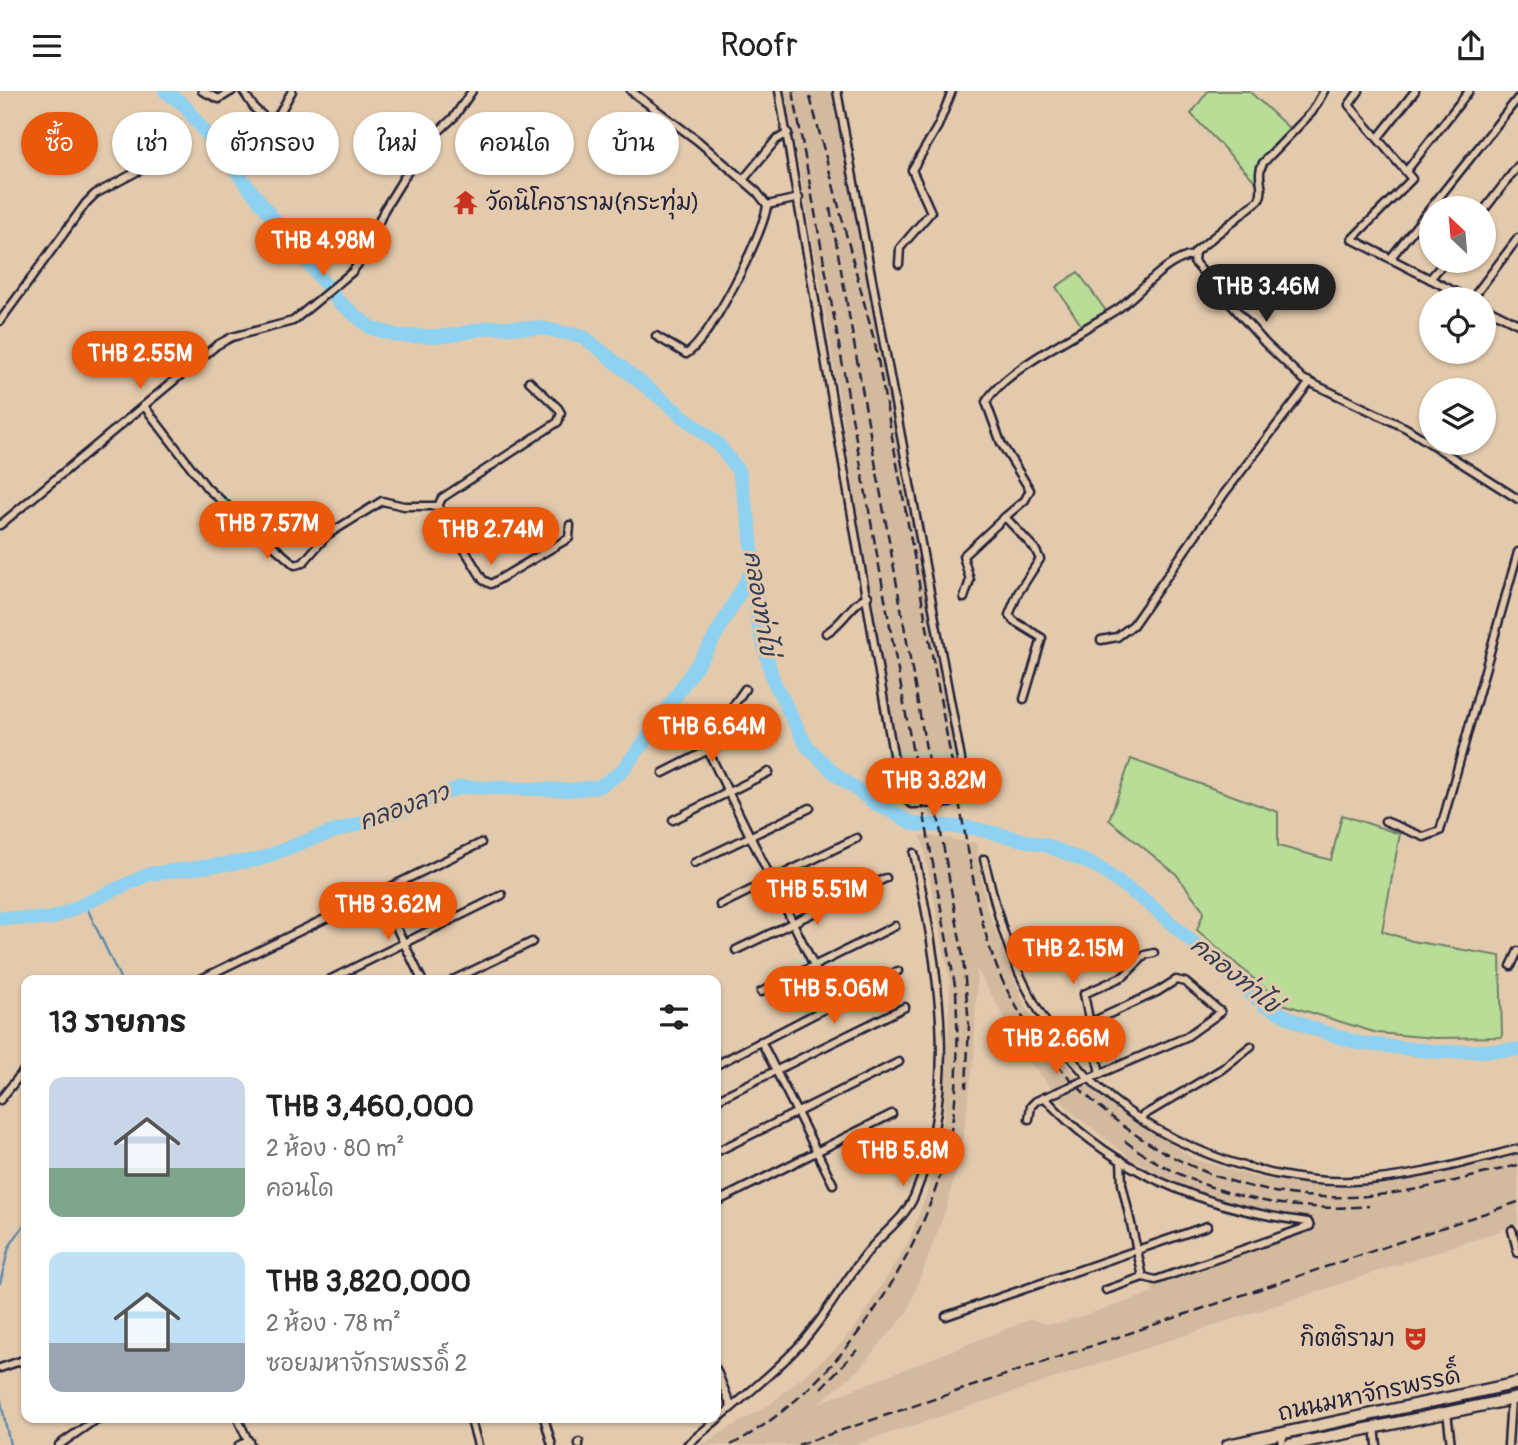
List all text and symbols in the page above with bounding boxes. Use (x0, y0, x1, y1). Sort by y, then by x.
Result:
text: Roofr (720, 26, 798, 66)
icon: menu (28, 27, 66, 65)
icon: share (1452, 27, 1490, 65)
chip: ซื้อ (21, 112, 98, 175)
chip: เช่า (112, 112, 192, 175)
chip: ตัวกรอง (206, 112, 339, 175)
chip: ใหม่ (353, 112, 441, 175)
chip: คอนโด (455, 112, 574, 175)
chip: บ้าน (588, 112, 679, 175)
place label: วัดนิโคธาราม(กระทุ่ม) (486, 186, 699, 220)
temple icon: วัดนิโคธาราม(กระทุ่ม) (452, 188, 480, 216)
north arrow (1419, 196, 1496, 273)
map controls (1419, 196, 1496, 455)
pin: THB 4.98M (243, 219, 403, 278)
text: THB 4.98M (271, 226, 375, 255)
pin: THB 3.46M (1186, 265, 1346, 324)
text: THB 3.46M (1213, 272, 1319, 301)
button: locate (1419, 287, 1496, 364)
pin: THB 2.55M (60, 331, 220, 391)
text: THB 2.55M (88, 339, 192, 368)
button: layers (1419, 378, 1496, 455)
pin: THB 7.57M (187, 501, 347, 561)
pin: THB 2.74M (411, 507, 571, 567)
text: THB 7.57M (215, 509, 319, 538)
text: THB 2.74M (438, 515, 544, 544)
water label: คลองท่าไข่ (737, 548, 785, 662)
pin: THB 6.64M (632, 705, 792, 764)
text: THB 6.64M (658, 712, 766, 741)
pin: THB 3.82M (854, 759, 1014, 818)
text: THB 3.82M (882, 766, 986, 795)
water label: คลองลาว (355, 777, 455, 837)
pin: THB 5.51M (737, 867, 897, 927)
text: THB 5.51M (767, 875, 867, 904)
pin: THB 3.62M (308, 883, 468, 942)
text: THB 3.62M (335, 890, 441, 919)
pin: THB 2.15M (993, 927, 1153, 986)
water label: คลองท่าไข่ (1185, 929, 1290, 1022)
text: THB 2.15M (1022, 934, 1124, 963)
pin: THB 5.06M (754, 967, 914, 1026)
text: THB 5.06M (780, 974, 888, 1003)
icon: filters (655, 998, 693, 1036)
text: 13 รายการ (49, 1004, 186, 1041)
pin: THB 2.66M (976, 1017, 1136, 1076)
text: THB 2.66M (1003, 1024, 1109, 1053)
text: THB 3,460,000 (266, 1088, 474, 1125)
icon: home (105, 1105, 189, 1189)
pin: THB 5.8M (831, 1129, 975, 1188)
text: 2 ห้อง · 80 m² (266, 1134, 404, 1163)
text: THB 5.8M (858, 1136, 949, 1165)
text: คอนโด (266, 1174, 334, 1203)
text: THB 3,820,000 (266, 1263, 471, 1300)
icon: home (105, 1280, 189, 1364)
text: 2 ห้อง · 78 m² (266, 1309, 401, 1338)
place label: กิตติรามา (1299, 1324, 1395, 1353)
theatre icon: กิตติรามา (1401, 1324, 1429, 1352)
text: ซอยมหาจักรพรรดิ์ 2 (266, 1349, 467, 1378)
street label: ถนนมหาจักรพรรดิ์ (1273, 1353, 1463, 1427)

